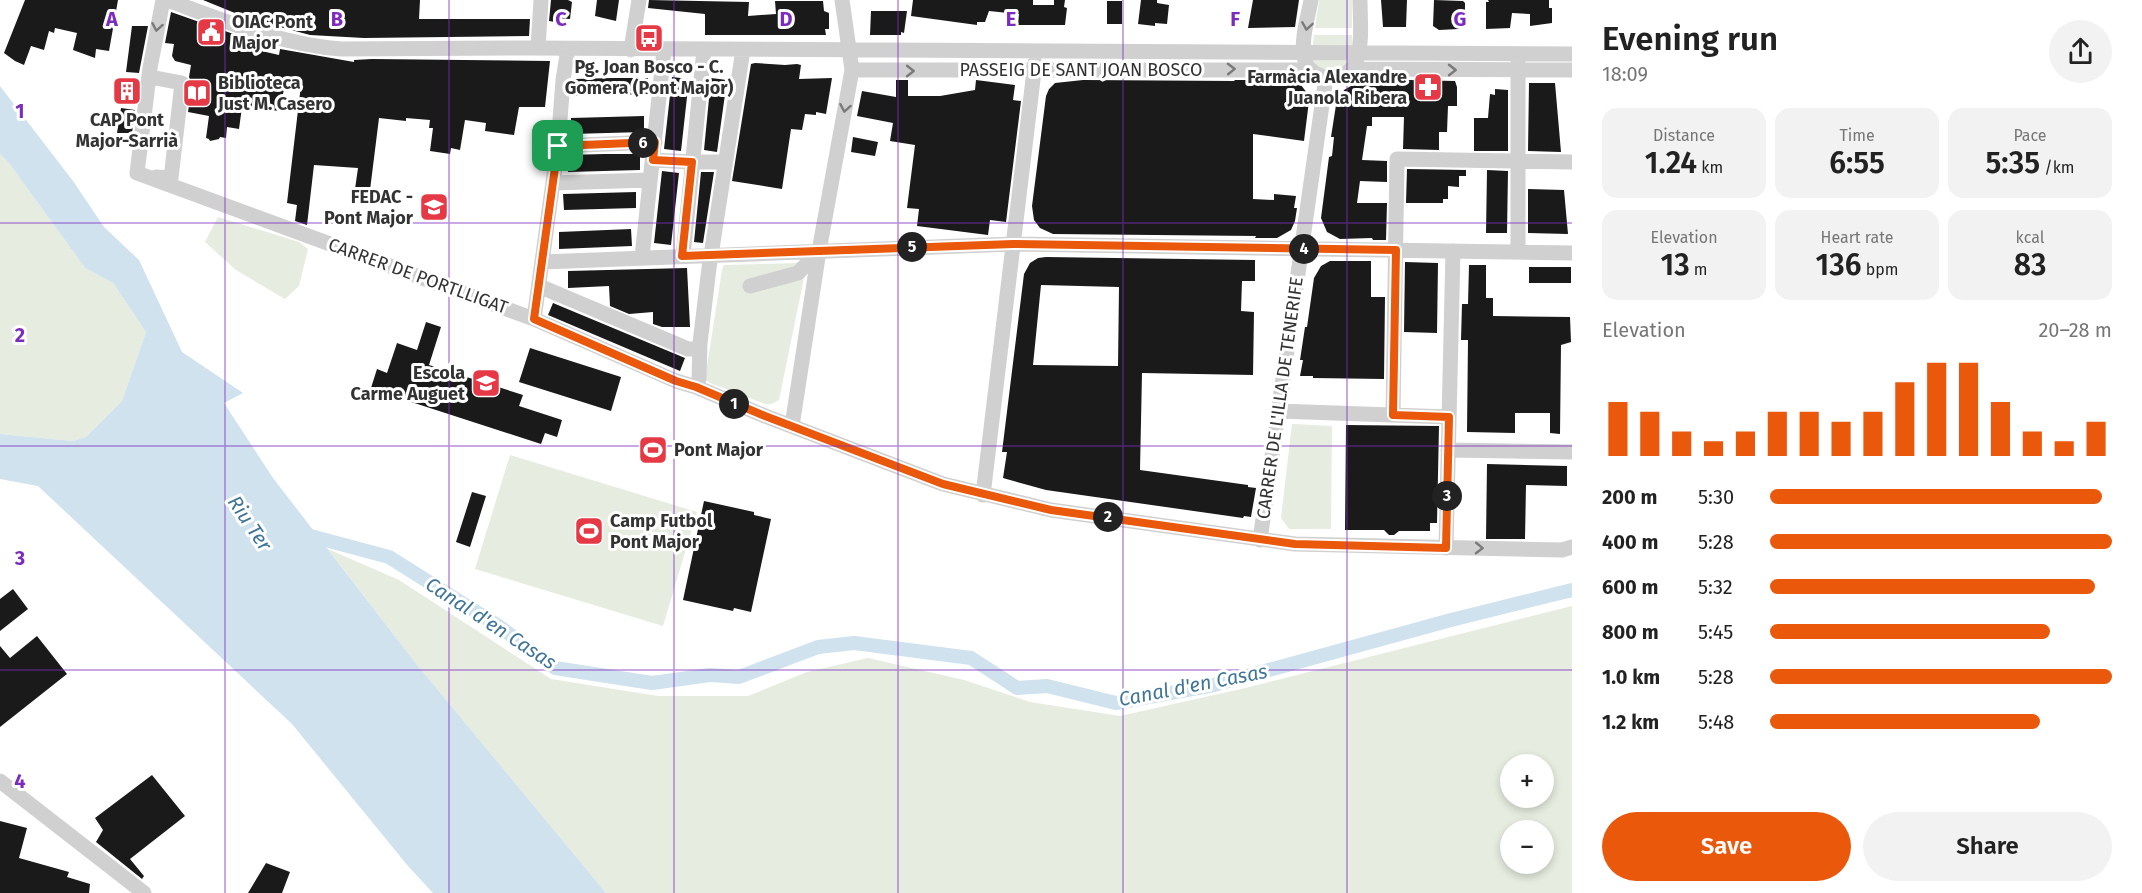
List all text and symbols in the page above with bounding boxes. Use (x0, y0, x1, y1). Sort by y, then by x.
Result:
text: A (105, 7, 119, 31)
text: B (331, 7, 343, 31)
text: C (555, 7, 567, 31)
text: D (779, 7, 793, 31)
text: E (1006, 7, 1016, 31)
text: F (1230, 7, 1240, 31)
text: G (1454, 7, 1466, 31)
place label: OIAC Pont Major (232, 11, 314, 54)
public building icon: OIAC Pont Major (195, 16, 227, 48)
text: Evening run (1602, 19, 1778, 59)
button: share (2049, 20, 2112, 83)
bus stop icon: Pg. Joan Bosco - C. Gomera (Pont Major) (633, 22, 665, 54)
one-way arrow (1301, 22, 1313, 31)
one-way arrow (152, 23, 164, 32)
place label: Pg. Joan Bosco - C. Gomera (Pont Major) (565, 56, 733, 99)
street label: PASSEIG DE SANT JOAN BOSCO (959, 59, 1203, 81)
text: 18:09 (1602, 62, 1648, 86)
one-way arrow (1227, 63, 1236, 75)
one-way arrow (906, 64, 915, 77)
one-way arrow (1447, 64, 1456, 76)
place label: Farmàcia Alexandre Juanola Ribera (1247, 66, 1407, 109)
pharmacy icon: Farmàcia Alexandre Juanola Ribera (1412, 71, 1444, 103)
place label: Biblioteca Just M. Casero (217, 72, 332, 115)
building icon: CAP Pont Major-Sarrià (111, 75, 143, 107)
library icon: Biblioteca Just M. Casero (181, 77, 213, 109)
text: 1 (15, 99, 25, 123)
one-way arrow (839, 103, 852, 113)
place label: CAP Pont Major-Sarrià (76, 109, 178, 152)
pin (532, 120, 583, 171)
text: Distance (1653, 126, 1715, 145)
text: Time (1839, 126, 1875, 145)
text: Pace (2013, 126, 2047, 145)
pin: 6 (628, 128, 658, 158)
icon: arrive (541, 129, 574, 162)
text: 6 (638, 133, 648, 152)
text: 1.24 (1645, 145, 1697, 181)
text: 6:55 (1829, 145, 1885, 181)
text: 5:35 (1985, 145, 2040, 181)
text: km (1697, 158, 1723, 177)
text: /km (2040, 158, 2075, 177)
place label: FEDAC - Pont Major (324, 186, 414, 229)
school or university icon: FEDAC - Pont Major (418, 191, 450, 223)
text: Elevation (1650, 228, 1718, 247)
text: Heart rate (1821, 228, 1893, 247)
text: kcal (2016, 228, 2044, 247)
pin: 5 (897, 232, 927, 262)
street label: CARRER DE PORTLLIGAT (325, 233, 511, 319)
pin: 4 (1289, 234, 1319, 264)
text: 5 (908, 237, 916, 256)
text: 4 (1299, 239, 1309, 258)
text: 13 (1660, 247, 1690, 283)
text: 136 (1816, 247, 1861, 283)
text: 83 (2014, 247, 2046, 283)
text: m (1690, 260, 1708, 279)
text: bpm (1861, 260, 1898, 279)
street label: CARRER DE L'ILLA DE TENERIFE (1252, 275, 1308, 521)
text: Elevation (1602, 318, 1686, 342)
text: 20–28 m (2038, 318, 2112, 342)
text: 2 (15, 323, 25, 347)
place label: Escola Carme Auguet (351, 362, 466, 405)
school or university icon: Escola Carme Auguet (470, 367, 502, 399)
pin: 1 (719, 389, 749, 419)
text: 1 (730, 394, 738, 413)
sports icon: Pont Major (637, 434, 669, 466)
place label: Pont Major (674, 439, 764, 461)
pin: 3 (1432, 481, 1462, 511)
text: 200 m (1602, 485, 1657, 509)
text: 5:30 (1698, 485, 1734, 509)
text: 3 (1443, 486, 1451, 505)
water label: Riu Ter (223, 491, 278, 556)
pin: 2 (1093, 502, 1123, 532)
text: 2 (1104, 507, 1112, 526)
place label: Camp Futbol Pont Major (610, 510, 713, 553)
sports icon: Camp Futbol Pont Major (573, 515, 605, 547)
text: 400 m (1602, 530, 1658, 554)
text: 5:28 (1698, 530, 1734, 554)
one-way arrow (1474, 542, 1483, 555)
text: 3 (14, 546, 25, 570)
water label: Canal d'en Casas (421, 572, 561, 674)
text: 600 m (1602, 575, 1658, 599)
text: 5:32 (1698, 575, 1733, 599)
text: 800 m (1602, 620, 1659, 644)
text: 5:45 (1698, 620, 1733, 644)
water label: Canal d'en Casas (1117, 659, 1269, 711)
text: 1.0 km (1602, 665, 1660, 689)
text: 5:28 (1698, 665, 1734, 689)
text: 1.2 km (1602, 710, 1659, 734)
text: 5:48 (1698, 710, 1734, 734)
map controls (1500, 754, 1554, 874)
button: + (1500, 754, 1554, 808)
text: 4 (14, 769, 26, 793)
button: Save (1602, 812, 1851, 881)
button: Share (1863, 812, 2112, 881)
button: − (1500, 820, 1554, 874)

